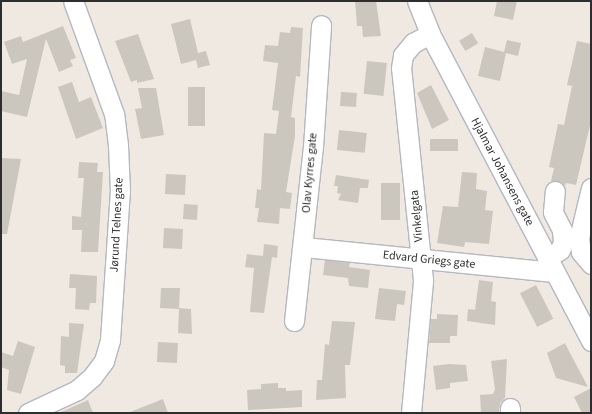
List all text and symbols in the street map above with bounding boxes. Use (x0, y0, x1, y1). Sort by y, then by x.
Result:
street label: Hjalmar Johansens gate (467, 115, 537, 229)
street label: Olav Kyrres gate (299, 132, 321, 214)
street label: Jørund Telnes gate (107, 177, 127, 273)
street label: Vinkelgata (408, 189, 426, 243)
street label: Edvard Griegs gate (382, 248, 476, 272)

